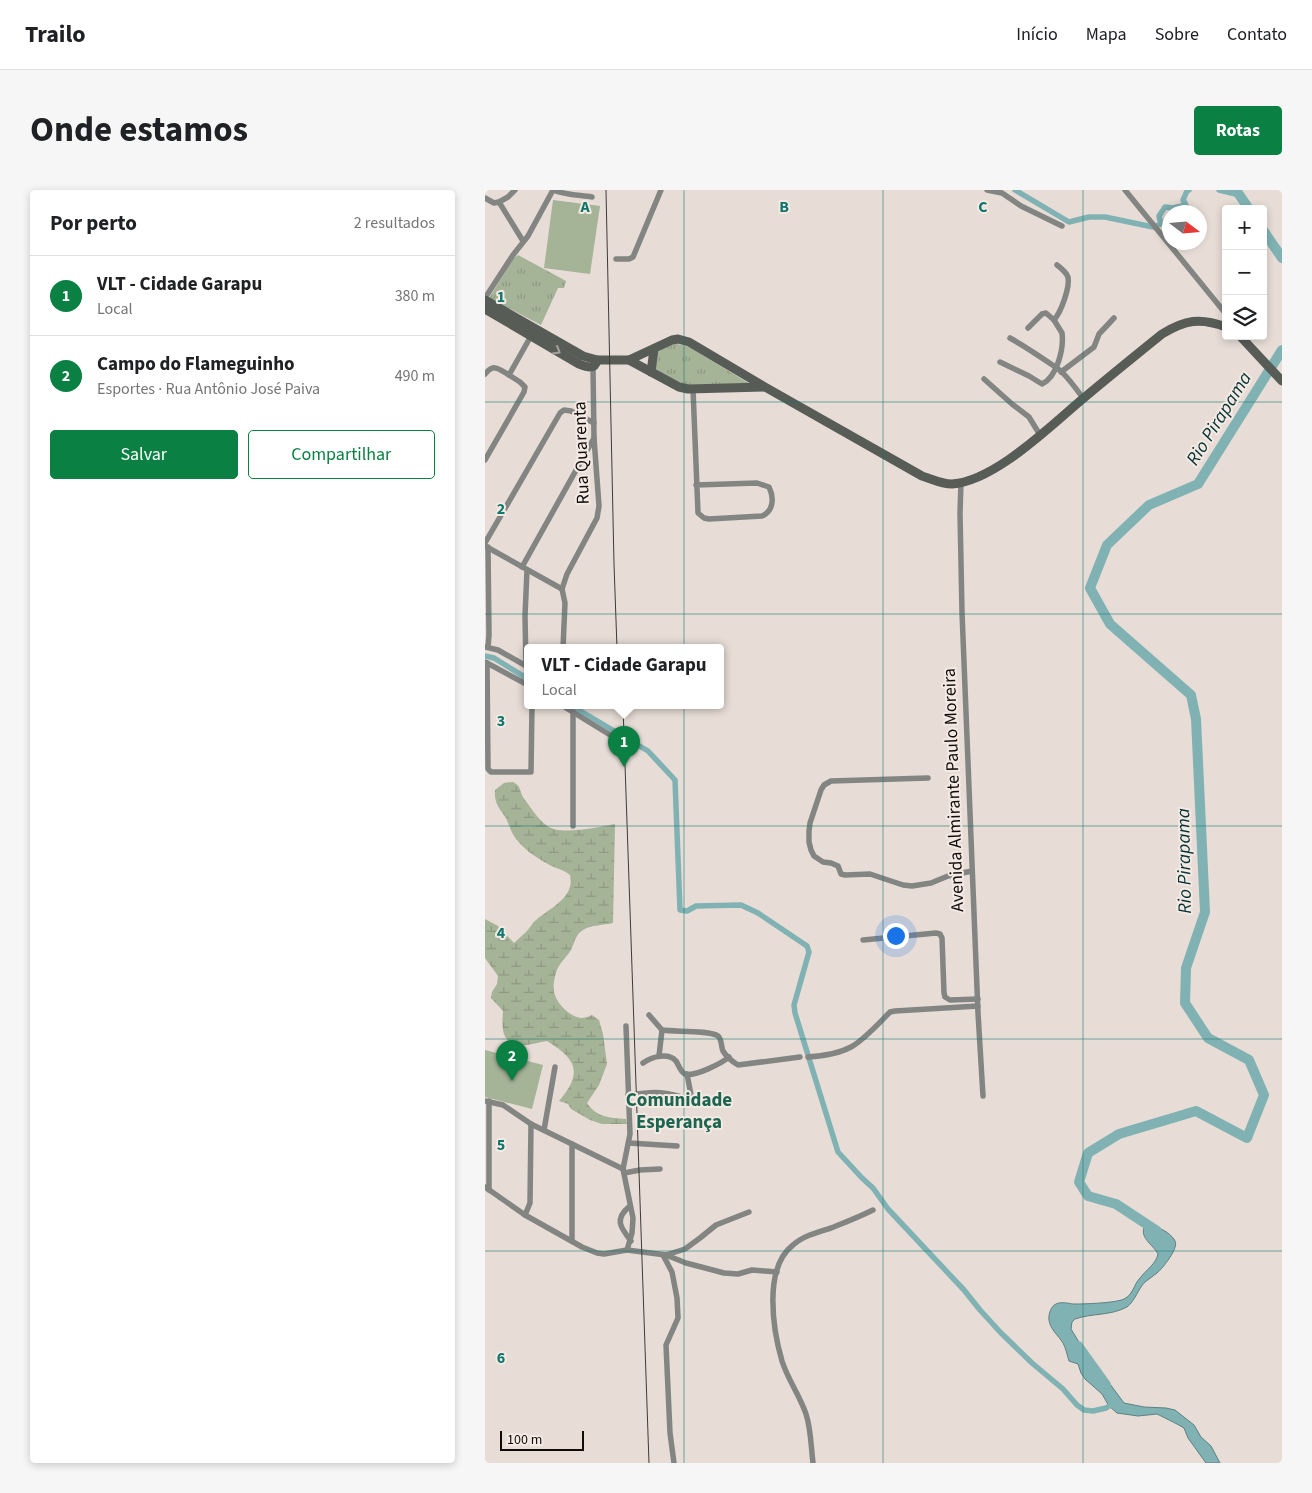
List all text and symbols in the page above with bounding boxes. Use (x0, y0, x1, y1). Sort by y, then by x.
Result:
text: Trailo (25, 17, 86, 52)
text: Início (1016, 22, 1058, 47)
text: Mapa (1086, 22, 1127, 47)
text: Sobre (1155, 22, 1199, 47)
text: Contato (1227, 22, 1287, 47)
text: Onde estamos (30, 105, 248, 155)
button: Rotas (1194, 106, 1282, 155)
text: A (579, 196, 590, 218)
text: B (779, 196, 789, 218)
text: C (978, 196, 988, 218)
north arrow (1162, 205, 1207, 250)
map controls (1222, 205, 1267, 340)
button: + (1222, 205, 1267, 250)
text: Por perto (50, 208, 137, 238)
text: 2 resultados (354, 212, 435, 234)
button: − (1222, 250, 1267, 295)
text: VLT - Cidade Garapu (97, 271, 262, 298)
text: 1 (62, 285, 70, 307)
text: 380 m (395, 285, 435, 307)
text: 1 (497, 286, 505, 308)
button: layers (1222, 295, 1267, 340)
text: Local (97, 298, 133, 320)
one-way arrow (552, 345, 561, 355)
text: Campo do Flameguinho (97, 351, 295, 378)
text: 2 (62, 365, 70, 387)
text: 490 m (395, 365, 435, 387)
water label: Rio Pirapama (1180, 367, 1259, 471)
text: Esportes · Rua Antônio José Paiva (97, 378, 320, 400)
street label: Rua Quarenta (567, 401, 596, 505)
button: Salvar (50, 430, 238, 479)
button: Compartilhar (248, 430, 435, 479)
text: 2 (497, 498, 505, 520)
popup (524, 644, 724, 709)
text: VLT - Cidade Garapu (541, 652, 707, 679)
street label: Avenida Almirante Paulo Moreira (937, 668, 970, 912)
text: Local (541, 679, 577, 701)
text: 3 (497, 710, 505, 732)
pin: 1 (608, 726, 640, 767)
water label: Rio Pirapama (1170, 808, 1199, 914)
text: 4 (497, 922, 506, 944)
your location (883, 923, 909, 949)
pin: 2 (496, 1040, 528, 1081)
district label: Comunidade Esperança (626, 1087, 732, 1136)
text: 5 (497, 1134, 505, 1156)
text: 6 (497, 1347, 505, 1369)
scale bar (500, 1428, 584, 1451)
text: 100 m (507, 1430, 542, 1450)

